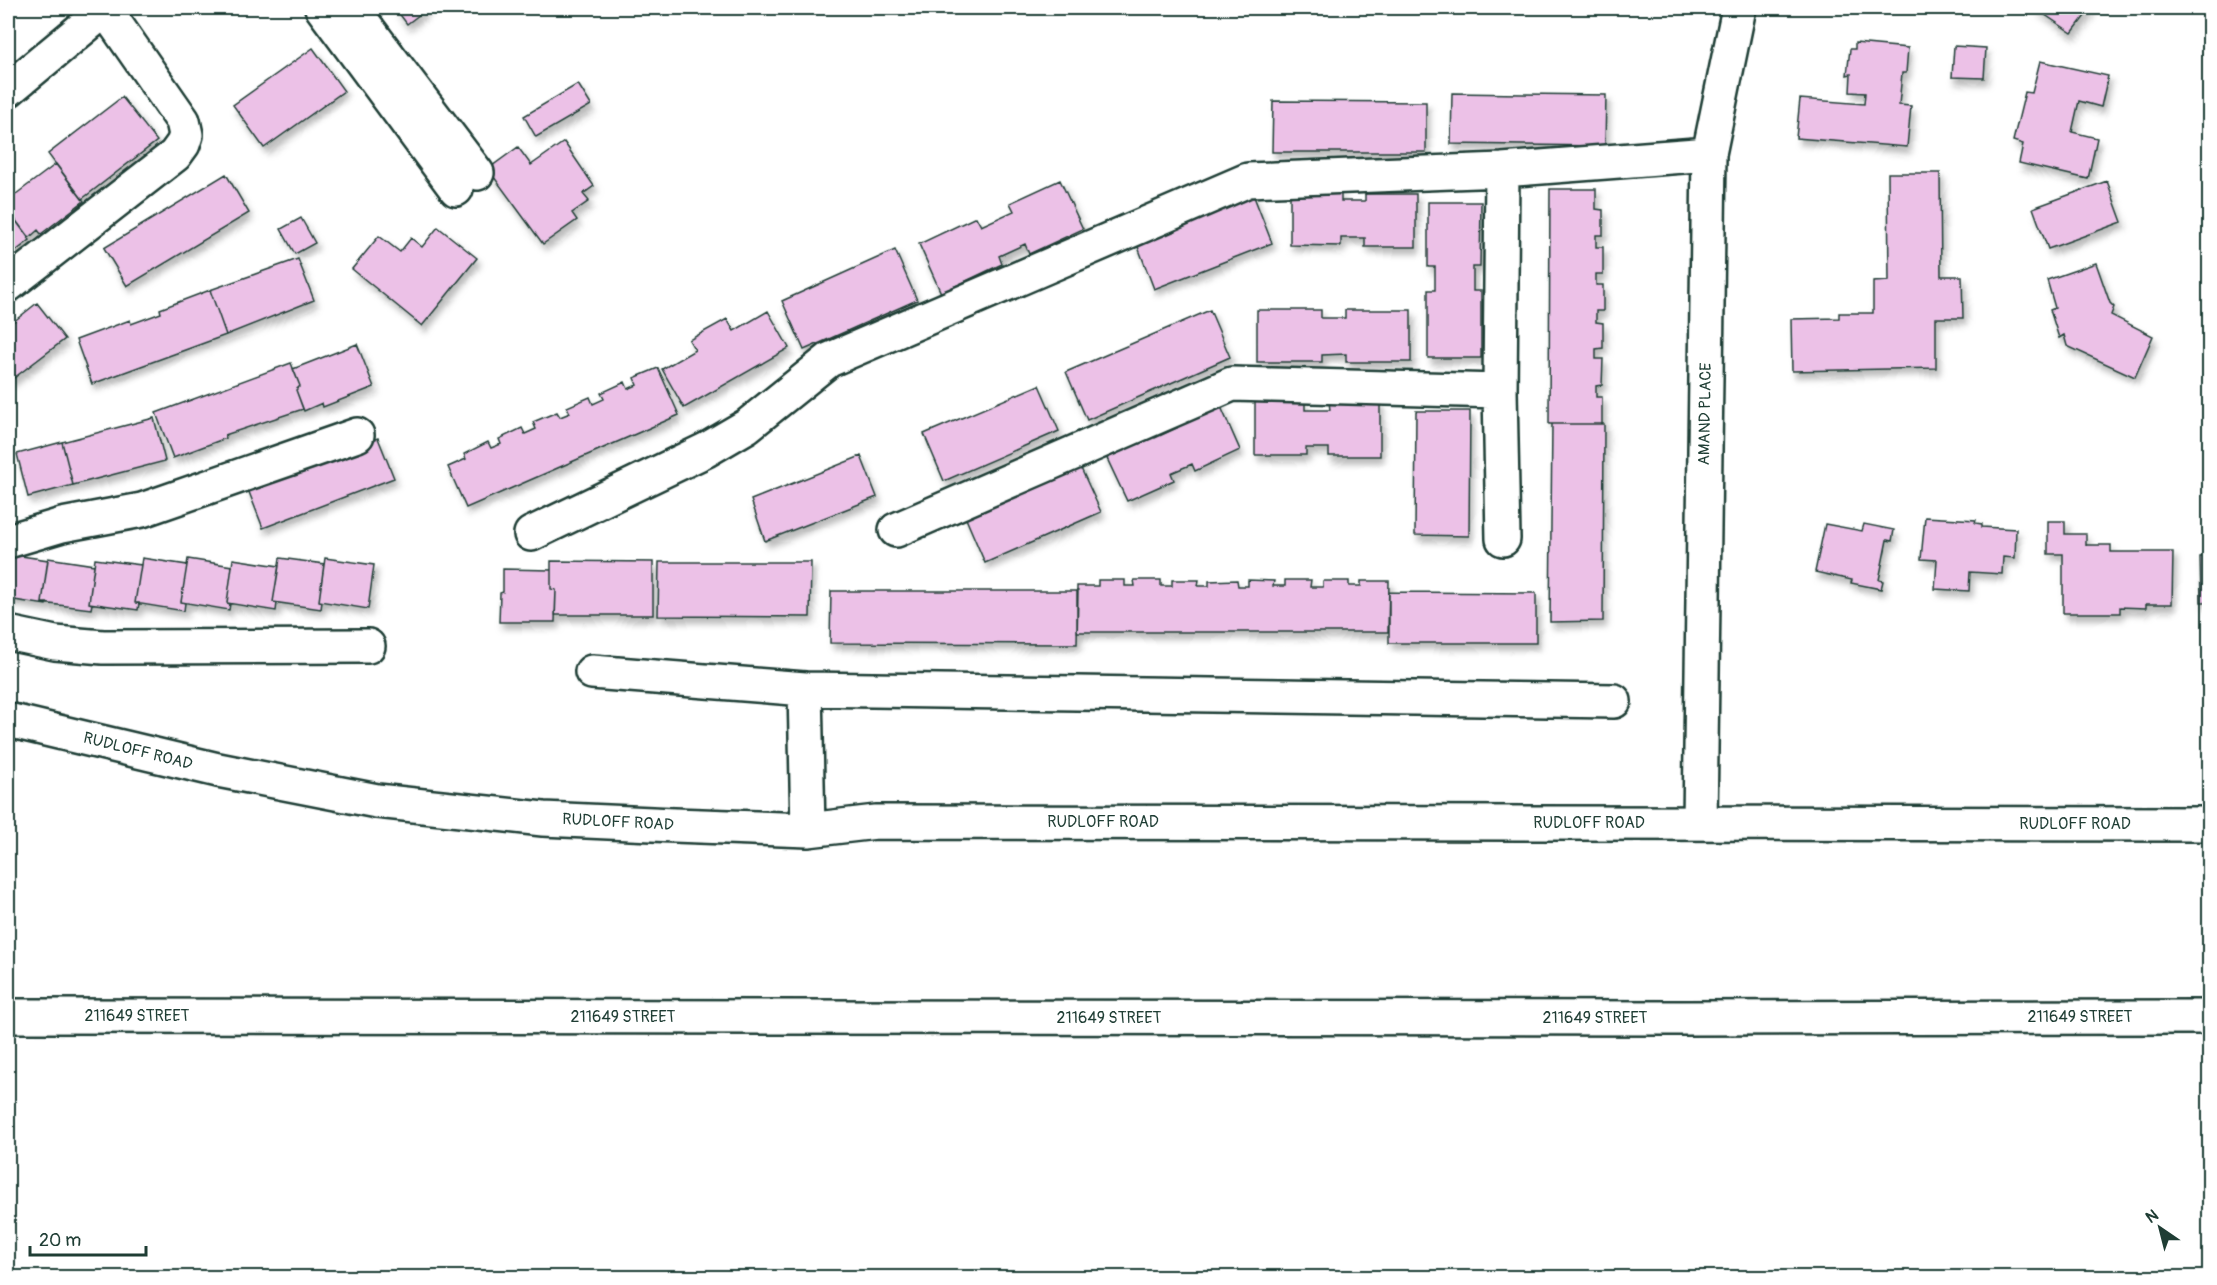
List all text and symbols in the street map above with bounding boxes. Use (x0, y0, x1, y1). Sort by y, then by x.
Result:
street label: AMAND PLACE (1694, 362, 1716, 466)
street label: RUDLOFF ROAD (81, 728, 195, 774)
street label: RUDLOFF ROAD (562, 809, 674, 835)
street label: RUDLOFF ROAD (1047, 812, 1159, 832)
street label: RUDLOFF ROAD (1533, 813, 1645, 833)
street label: RUDLOFF ROAD (2019, 814, 2131, 834)
street label: 211649 STREET (85, 1006, 189, 1026)
street label: 211649 STREET (571, 1007, 675, 1027)
street label: 211649 STREET (2028, 1007, 2132, 1027)
street label: 211649 STREET (1057, 1008, 1161, 1028)
street label: 211649 STREET (1543, 1008, 1647, 1028)
north arrow (2130, 1198, 2190, 1258)
text: N (2142, 1205, 2162, 1228)
scale bar (30, 1219, 146, 1257)
text: 20 m (39, 1229, 81, 1252)

